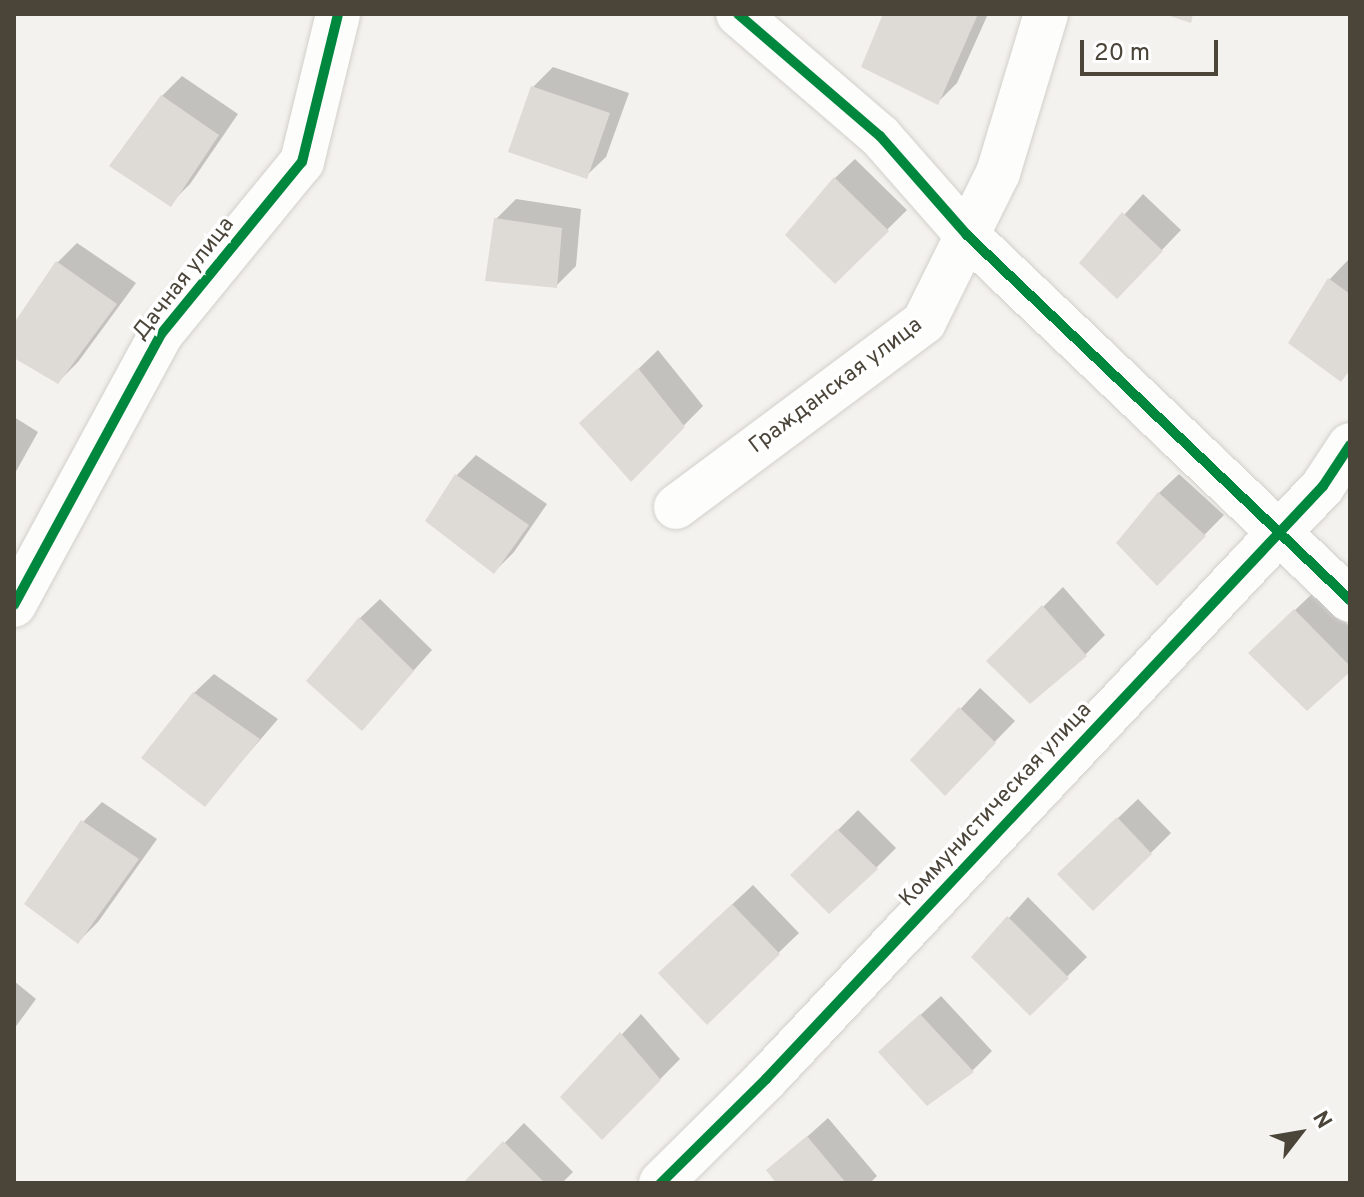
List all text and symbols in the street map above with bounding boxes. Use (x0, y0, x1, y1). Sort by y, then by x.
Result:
scale bar (1084, 24, 1222, 74)
text: 20 m (1094, 39, 1150, 69)
street label: Дачная улица (128, 212, 240, 346)
street label: Гражданская улица (744, 312, 928, 460)
street label: Коммунистическая улица (894, 697, 1098, 913)
north arrow (1260, 1093, 1340, 1173)
text: N (1305, 1107, 1337, 1134)

